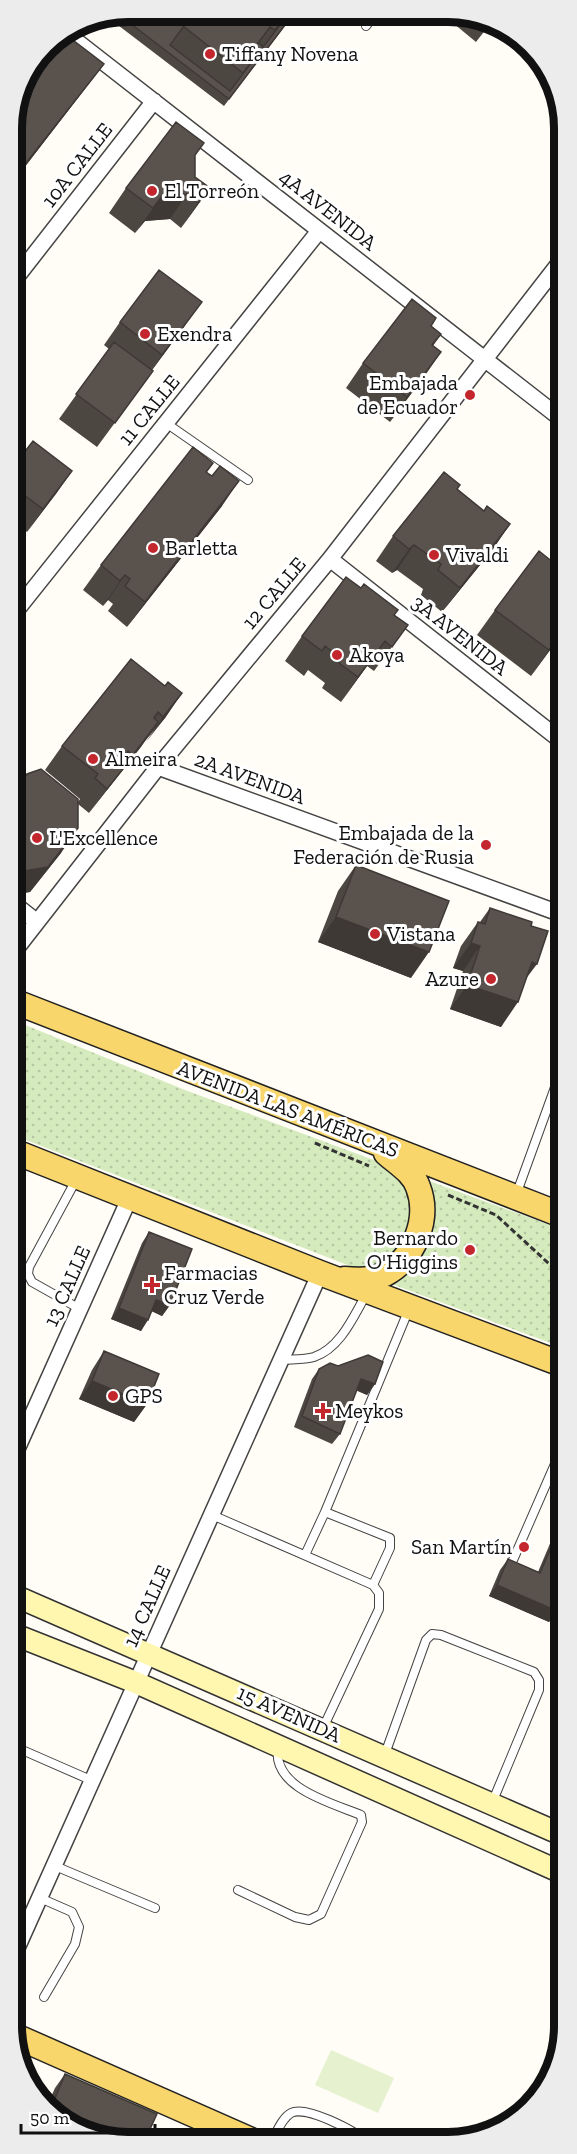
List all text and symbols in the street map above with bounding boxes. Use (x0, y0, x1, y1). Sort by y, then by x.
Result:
place label: Tiffany Novena (222, 41, 358, 66)
marker: Tiffany Novena (203, 47, 217, 61)
street label: 10A CALLE (36, 118, 117, 212)
street label: 4A AVENIDA (275, 164, 382, 256)
place label: El Torreón (164, 178, 259, 203)
marker: El Torreón (145, 184, 159, 198)
place label: Exendra (157, 321, 232, 346)
marker: Exendra (138, 327, 152, 341)
street label: 11 CALLE (113, 369, 185, 450)
place label: Embajada de Ecuador (357, 370, 458, 419)
marker: Embajada de Ecuador (463, 388, 477, 402)
place label: Barletta (165, 535, 238, 560)
marker: Barletta (146, 541, 160, 555)
place label: Vivaldi (445, 542, 509, 567)
marker: Vivaldi (427, 548, 441, 562)
street label: 12 CALLE (236, 552, 311, 634)
street label: 3A AVENIDA (407, 589, 514, 680)
place label: Akoya (349, 642, 405, 667)
marker: Akoya (330, 648, 344, 662)
place label: Almeira (105, 746, 177, 771)
street label: 2A AVENIDA (191, 746, 309, 809)
marker: Almeira (86, 752, 100, 766)
place label: Embajada de la Federación de Rusia (293, 820, 474, 869)
place label: L'Excellence (49, 825, 158, 850)
marker: L'Excellence (30, 831, 44, 845)
marker: Embajada de la Federación de Rusia (479, 838, 493, 852)
place label: Vistana (386, 921, 455, 946)
marker: Vistana (368, 927, 382, 941)
place label: Azure (425, 966, 479, 991)
marker: Azure (484, 972, 498, 986)
street label: AVENIDA LAS AMÉRICAS (174, 1055, 402, 1162)
place label: Bernardo O'Higgins (367, 1225, 458, 1274)
street label: 13 CALLE (38, 1242, 95, 1330)
marker: Bernardo O'Higgins (463, 1243, 477, 1257)
place label: Farmacias Cruz Verde (164, 1260, 264, 1309)
marker: Farmacias Cruz Verde (145, 1278, 159, 1292)
place label: GPS (125, 1383, 163, 1408)
marker: GPS (106, 1389, 120, 1403)
place label: Meykos (335, 1398, 404, 1423)
marker: Meykos (316, 1404, 330, 1418)
place label: San Martín (411, 1534, 512, 1559)
marker: San Martín (517, 1540, 531, 1554)
street label: 14 CALLE (118, 1561, 176, 1650)
street label: 15 AVENIDA (233, 1680, 345, 1748)
scale bar (21, 2097, 154, 2135)
text: 50 m (30, 2107, 70, 2129)

